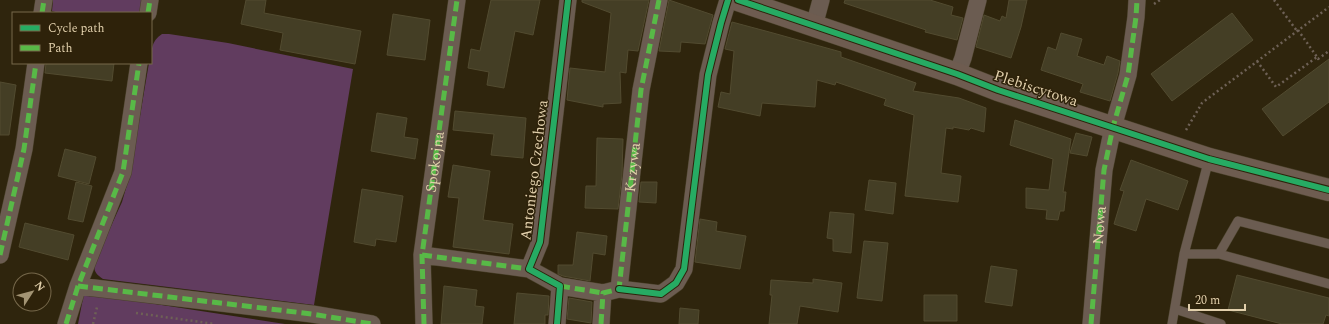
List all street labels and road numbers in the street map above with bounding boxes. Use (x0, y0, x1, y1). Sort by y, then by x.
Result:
street label: Plebiscytowa (991, 64, 1082, 113)
street label: Antoniego Czechowa (514, 98, 555, 242)
street label: Spokojna (420, 129, 451, 194)
street label: Krzywa (619, 141, 647, 193)
street label: Nowa (1087, 204, 1113, 246)

